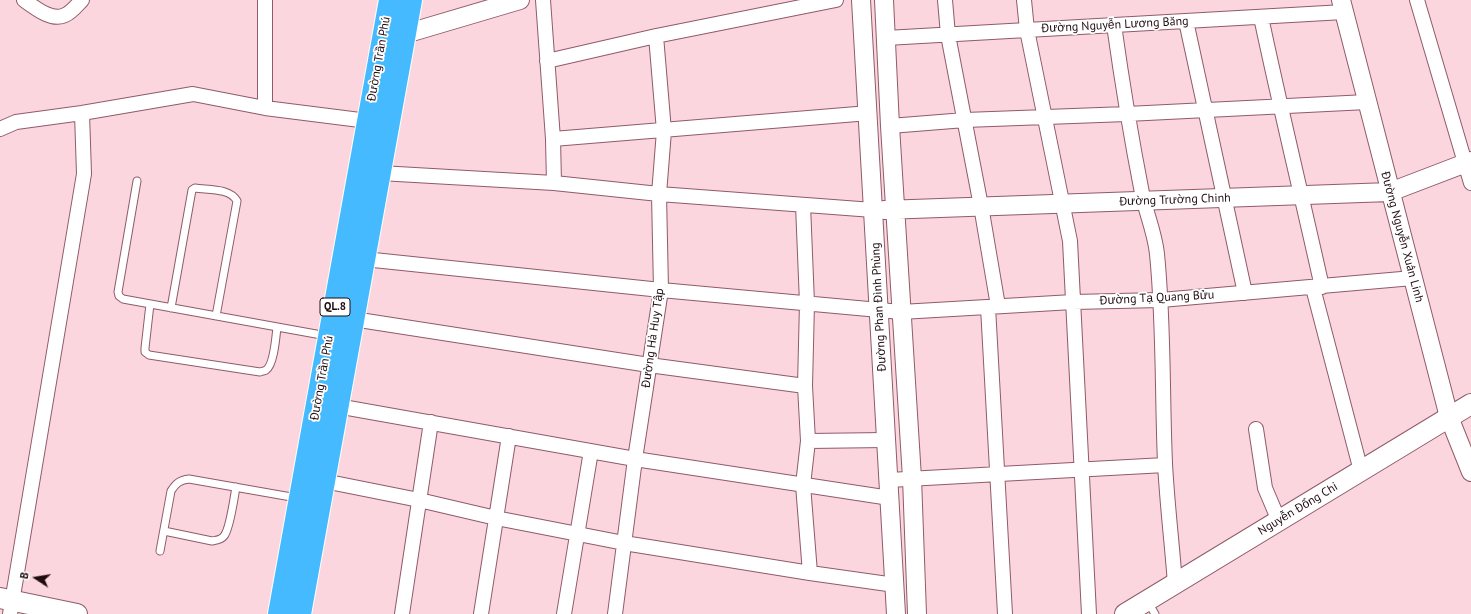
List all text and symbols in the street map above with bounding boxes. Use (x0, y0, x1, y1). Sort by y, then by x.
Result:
street label: Đường Nguyễn Lương Băng (1041, 14, 1189, 36)
street label: Đường Trần Phú (364, 16, 394, 102)
street label: Đường Nguyễn Xuân Linh (1378, 170, 1426, 304)
street label: Đường Trường Chinh (1119, 191, 1231, 209)
street label: Đường Phan Đình Phùng (868, 242, 890, 372)
street label: Đường Hà Huy Tập (639, 287, 667, 389)
street label: Đường Tạ Quang Bửu (1099, 288, 1215, 308)
road number: QL.8 (320, 298, 350, 316)
street label: Đường Trần Phú (307, 335, 337, 421)
street label: Nguyễn Đổng Chi (1256, 480, 1340, 538)
north arrow (16, 558, 56, 598)
text: B (17, 571, 32, 580)

